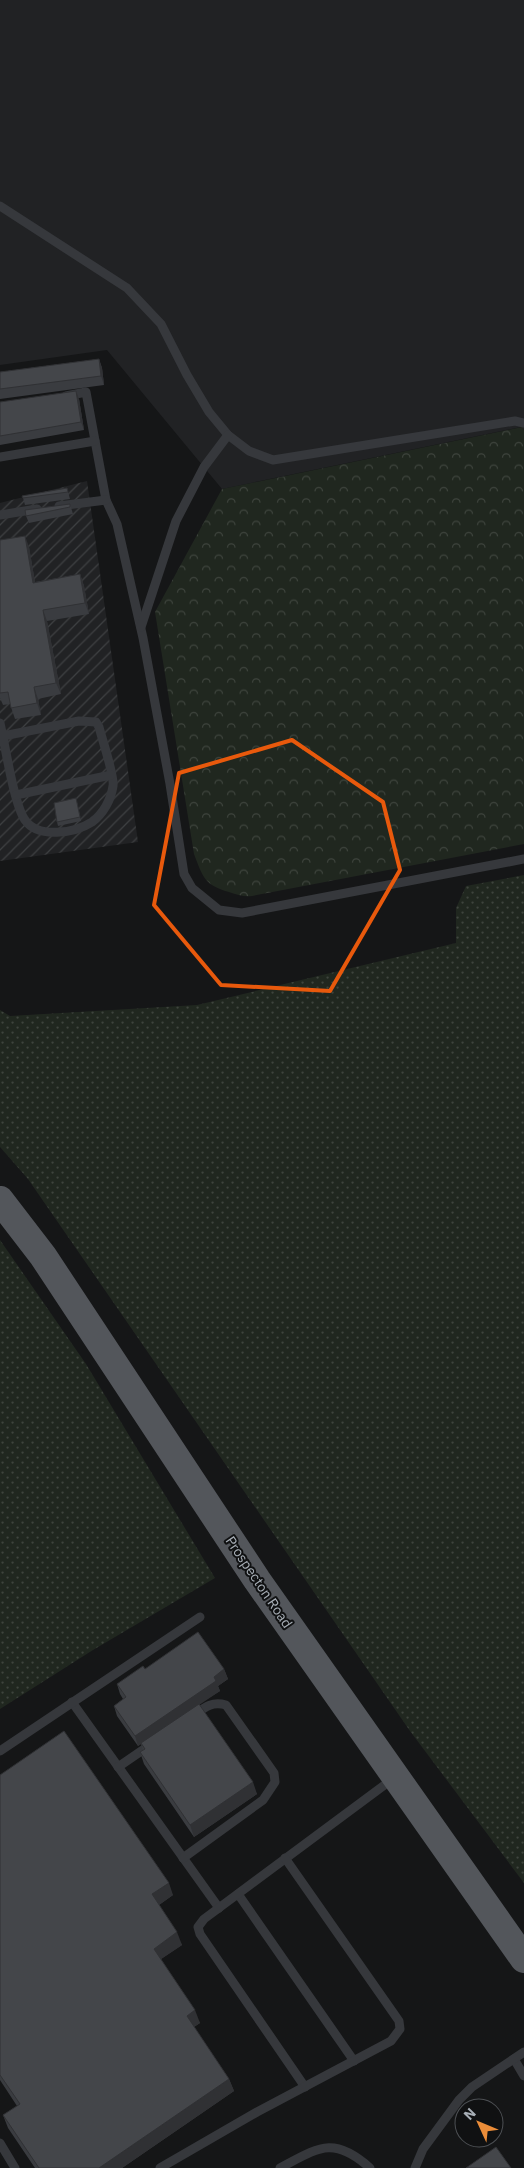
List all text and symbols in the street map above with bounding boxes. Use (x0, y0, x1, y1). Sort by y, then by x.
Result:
street label: Prospecton Road (222, 1533, 296, 1631)
north arrow (454, 2098, 504, 2148)
text: N (460, 2104, 480, 2124)

